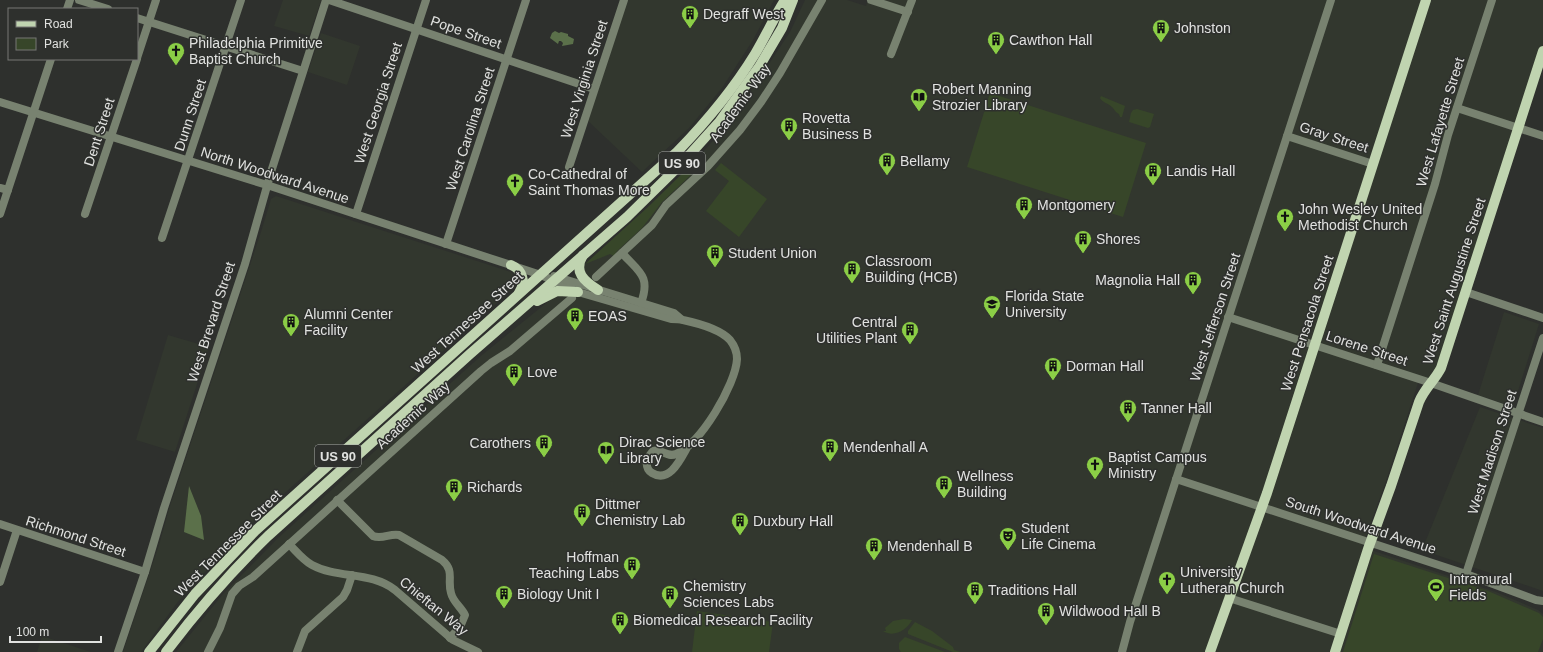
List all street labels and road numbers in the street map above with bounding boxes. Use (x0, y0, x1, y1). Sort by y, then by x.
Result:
street label: Pope Street (428, 12, 504, 52)
street label: West Virginia Street (557, 18, 611, 140)
street label: West Georgia Street (351, 40, 405, 166)
street label: West Lafayette Street (1413, 55, 1467, 189)
street label: Academic Way (706, 61, 774, 145)
street label: West Carolina Street (442, 65, 498, 193)
street label: Dunn Street (171, 77, 209, 153)
street label: Dent Street (80, 96, 118, 168)
street label: Gray Street (1297, 118, 1371, 156)
street label: North Woodward Avenue (199, 143, 351, 207)
road number: US 90 (659, 152, 705, 174)
street label: West Saint Augustine Street (1419, 196, 1489, 366)
street label: West Jefferson Street (1187, 251, 1243, 383)
street label: West Pensacola Street (1277, 253, 1337, 393)
street label: West Brevard Street (184, 260, 238, 384)
street label: West Tennessee Street (408, 268, 526, 376)
street label: Lorene Street (1324, 327, 1410, 369)
street label: Academic Way (373, 378, 453, 452)
street label: West Madison Street (1464, 388, 1520, 516)
road number: US 90 (315, 445, 361, 467)
street label: West Tennessee Street (171, 486, 285, 600)
street label: South Woodward Avenue (1284, 493, 1439, 557)
street label: Richmond Street (24, 512, 128, 560)
street label: Chieftan Way (397, 574, 471, 638)

